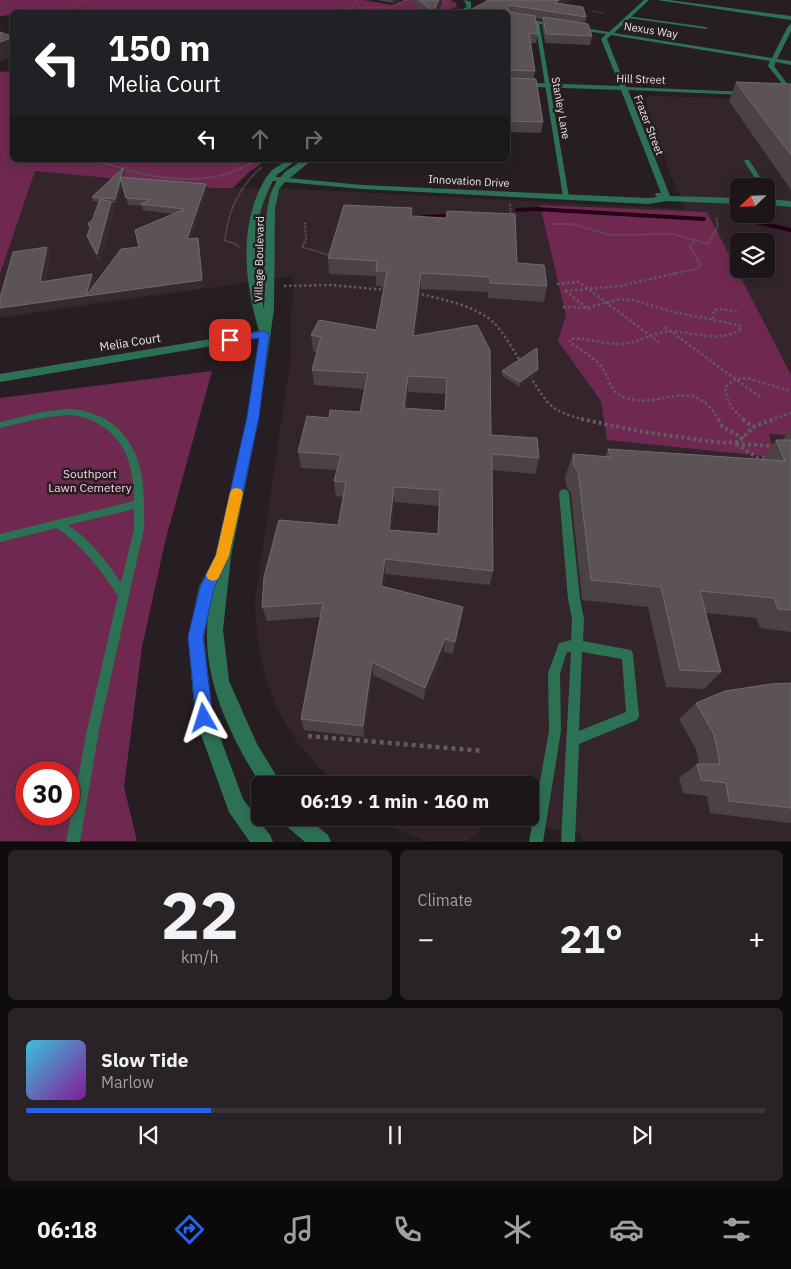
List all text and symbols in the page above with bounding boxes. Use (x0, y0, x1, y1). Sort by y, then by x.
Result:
street label: Nexus Way (623, 19, 679, 41)
text: 150 m (108, 25, 211, 71)
icon: left (25, 30, 90, 95)
text: Melia Court (108, 69, 221, 98)
street label: Hill Street (616, 71, 666, 87)
street label: Stanley Lane (549, 76, 573, 140)
street label: Frazer Street (631, 93, 667, 157)
icon: left (193, 125, 221, 153)
icon: ahead (246, 125, 274, 153)
icon: right (299, 125, 327, 153)
street label: Innovation Drive (428, 172, 510, 190)
north arrow (730, 178, 775, 222)
map controls (730, 178, 775, 278)
street label: Village Boulevard (251, 216, 267, 302)
button: layers (730, 233, 775, 278)
pin (209, 319, 251, 361)
icon: arrive (216, 326, 244, 354)
street label: Melia Court (98, 330, 162, 354)
park label: Southport Lawn Cemetery (48, 466, 132, 495)
position arrow (177, 691, 229, 743)
speed limit sign: 30 (15, 761, 80, 826)
text: 06:19 · 1 min · 160 m (301, 789, 489, 813)
text: 22 (161, 872, 239, 957)
text: Climate (418, 890, 473, 910)
text: 21° (560, 914, 623, 963)
text: − (418, 920, 434, 957)
text: + (748, 920, 765, 957)
text: km/h (181, 947, 219, 967)
text: Slow Tide (101, 1048, 188, 1072)
text: Marlow (101, 1072, 154, 1092)
icon: previous (135, 1121, 163, 1149)
icon: pause (381, 1121, 409, 1149)
icon: next (628, 1121, 656, 1149)
icon: directions (172, 1212, 207, 1247)
icon: music (281, 1212, 316, 1247)
icon: phone (390, 1212, 425, 1247)
icon: climate (500, 1212, 535, 1247)
icon: car (609, 1212, 644, 1247)
icon: filters (719, 1212, 754, 1247)
text: 06:18 (37, 1215, 97, 1244)

